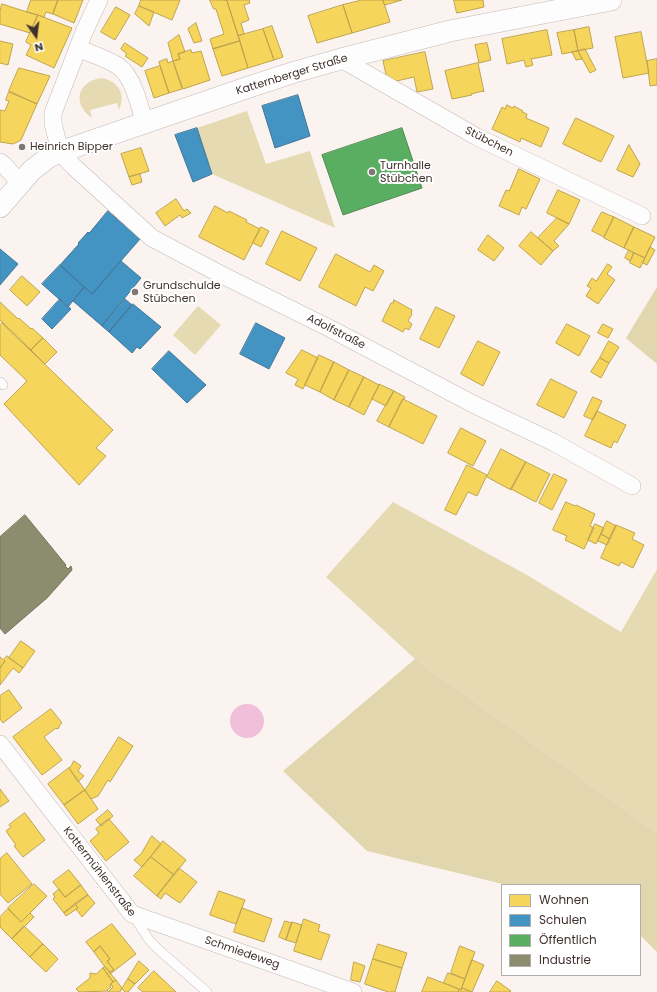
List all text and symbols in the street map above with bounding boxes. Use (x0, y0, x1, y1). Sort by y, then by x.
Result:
north arrow (16, 16, 56, 56)
text: N (33, 39, 45, 56)
street label: Katternberger Straße (235, 52, 349, 98)
street label: Stübchen (463, 124, 515, 160)
place label: Heinrich Bipper (30, 140, 113, 154)
marker: Heinrich Bipper (17, 142, 27, 152)
place label: Turnhalle Stübchen (380, 159, 433, 185)
marker: Turnhalle Stübchen (367, 167, 377, 177)
place label: Grundschulde Stübchen (143, 279, 221, 305)
marker: Grundschulde Stübchen (130, 287, 140, 297)
street label: Adolfstraße (305, 312, 367, 352)
street label: Kottermühlenstraße (60, 825, 138, 919)
legend (501, 884, 641, 976)
text: Wohnen (539, 891, 589, 908)
text: Schulen (539, 911, 587, 928)
text: Öffentlich (539, 931, 597, 948)
street label: Schmiedeweg (203, 934, 281, 972)
text: Industrie (539, 951, 591, 968)

